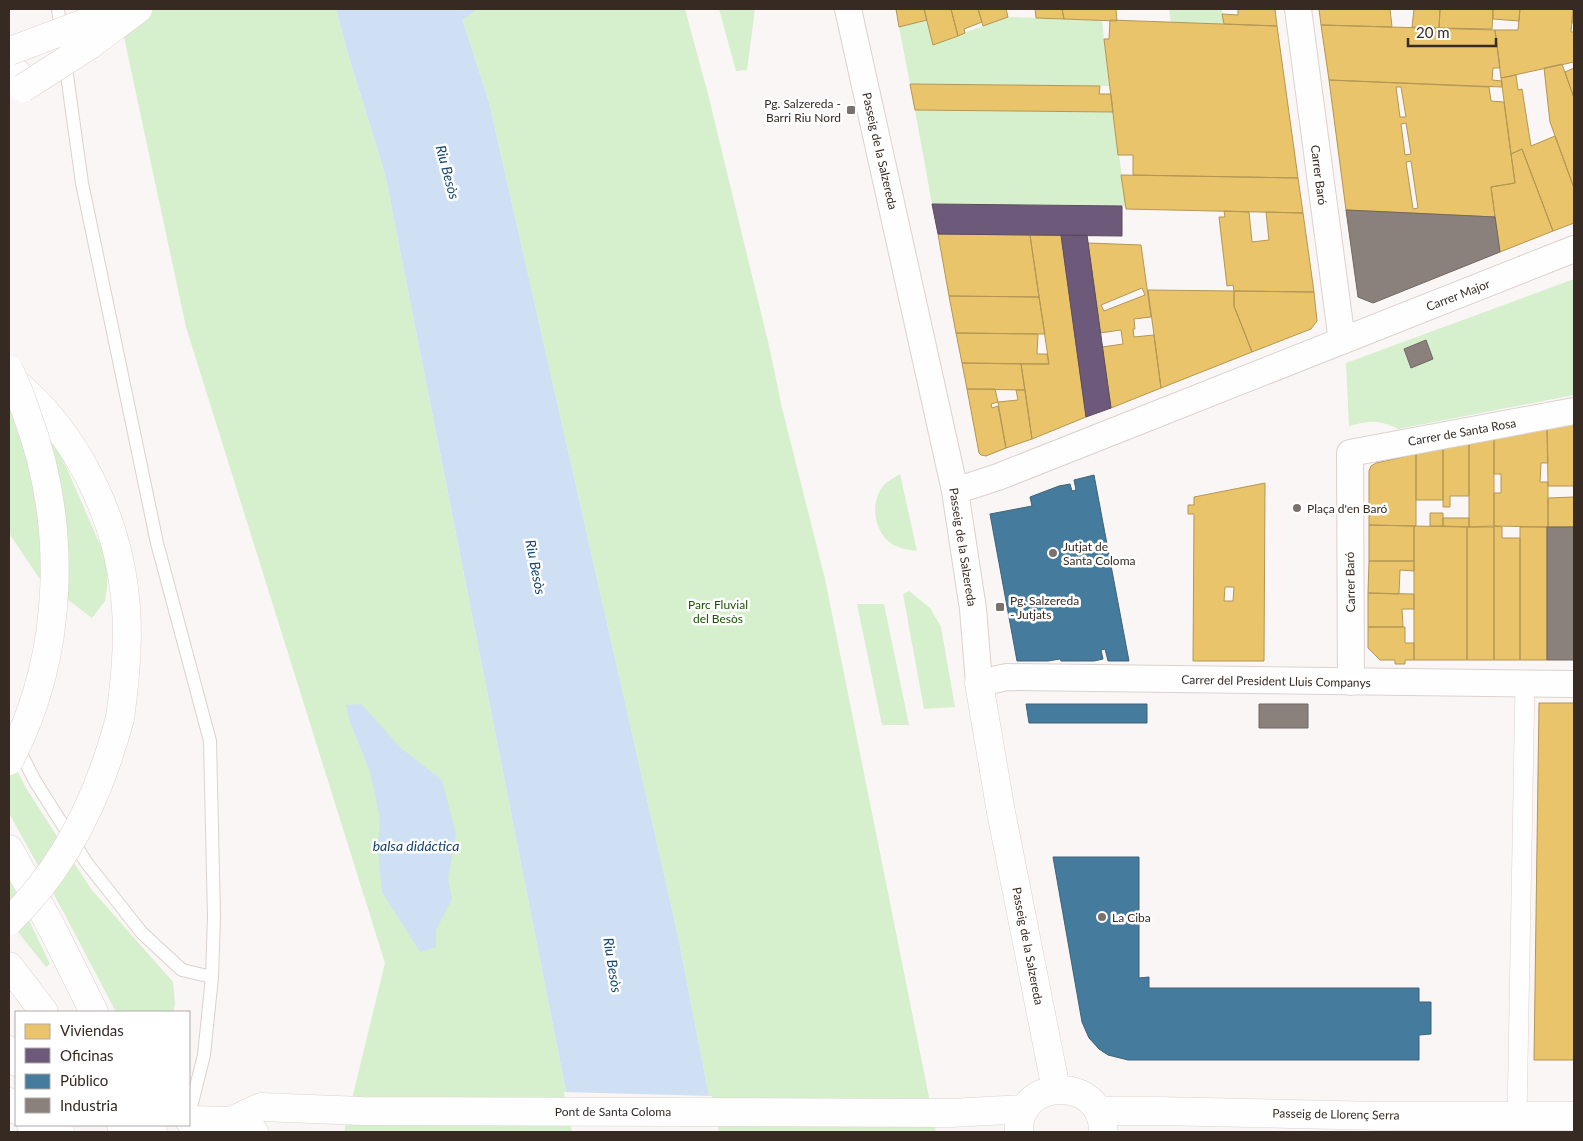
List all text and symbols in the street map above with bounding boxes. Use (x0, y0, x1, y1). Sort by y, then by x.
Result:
scale bar (1408, 15, 1496, 47)
text: 20 m (1416, 23, 1450, 41)
street label: Passeig de la Salzereda (859, 91, 901, 211)
place label: Pg. Salzereda - Barri Riu Nord (764, 96, 841, 125)
marker: Pg. Salzereda - Barri Riu Nord (845, 104, 857, 116)
water label: Riu Besòs (433, 143, 463, 201)
street label: Carrer Baró (1308, 144, 1330, 206)
street label: Carrer Major (1424, 276, 1493, 314)
street label: Carrer de Santa Rosa (1407, 415, 1517, 449)
street label: Passeig de la Salzereda (946, 487, 980, 607)
place label: Plaça d'en Baró (1307, 501, 1388, 516)
marker: Plaça d'en Baró (1291, 502, 1303, 514)
water label: Riu Besòs (522, 538, 550, 596)
place label: Jutjat de Santa Coloma (1063, 539, 1136, 568)
marker: Jutjat de Santa Coloma (1047, 547, 1059, 559)
street label: Carrer Baró (1342, 551, 1358, 612)
place label: Pg. Salzereda - Jutjats (1010, 593, 1079, 622)
park label: Parc Fluvial del Besòs (688, 597, 748, 626)
marker: Pg. Salzereda - Jutjats (994, 601, 1006, 613)
street label: Carrer del President Lluis Companys (1181, 672, 1371, 690)
water label: balsa didáctica (373, 837, 459, 854)
street label: Passeig de la Salzereda (1009, 886, 1047, 1006)
place label: La Ciba (1112, 910, 1151, 925)
marker: La Ciba (1096, 911, 1108, 923)
water label: Riu Besòs (600, 936, 626, 994)
legend (15, 1011, 190, 1126)
text: Viviendas (60, 1021, 124, 1039)
text: Oficinas (60, 1046, 114, 1064)
text: Público (60, 1071, 108, 1089)
text: Industria (60, 1096, 118, 1114)
street label: Pont de Santa Coloma (555, 1104, 671, 1119)
street label: Passeig de Llorenç Serra (1272, 1105, 1400, 1123)

